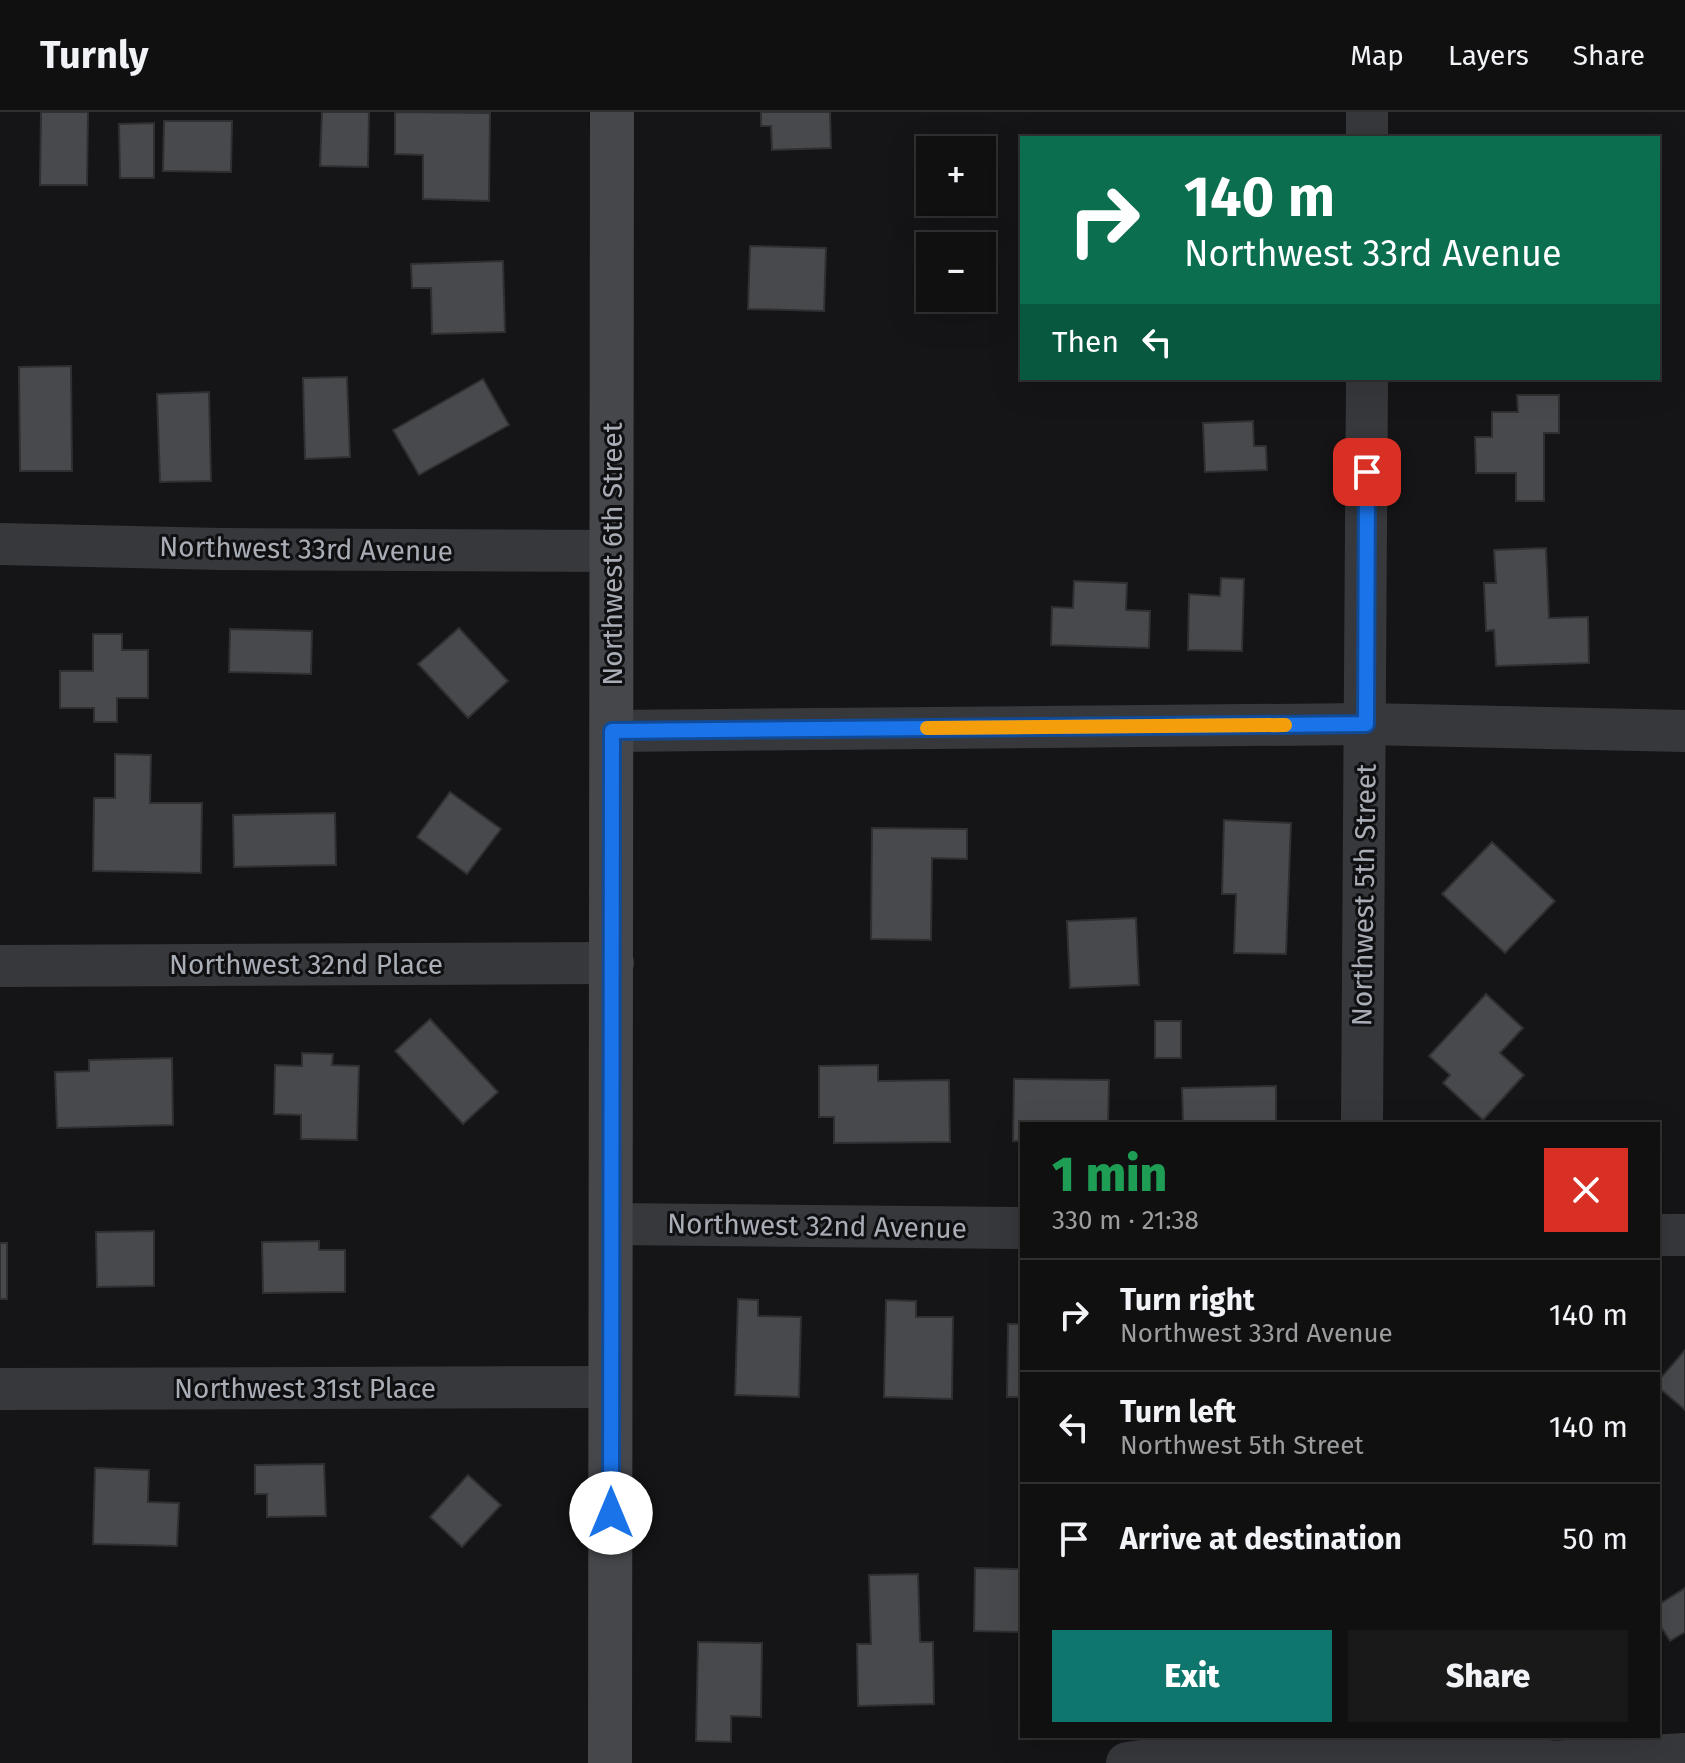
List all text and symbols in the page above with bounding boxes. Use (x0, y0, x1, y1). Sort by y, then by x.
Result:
text: Turnly (40, 32, 149, 78)
text: Map (1350, 39, 1404, 72)
text: Layers (1448, 39, 1529, 72)
text: Share (1573, 39, 1645, 72)
map controls (916, 136, 996, 312)
button: + (916, 136, 996, 216)
text: 140 m (1184, 164, 1335, 231)
icon: right (1052, 168, 1156, 272)
button: − (916, 232, 996, 312)
text: Northwest 33rd Avenue (1184, 232, 1562, 276)
icon: left (1135, 320, 1179, 364)
text: Then (1052, 324, 1119, 360)
street label: Northwest 6th Street (596, 421, 629, 686)
pin (1333, 438, 1401, 506)
icon: arrive (1345, 450, 1389, 494)
street label: Northwest 33rd Avenue (159, 530, 453, 568)
street label: Northwest 5th Street (1345, 763, 1383, 1027)
street label: Northwest 32nd Place (169, 948, 443, 981)
text: 1 min (1052, 1146, 1167, 1204)
button: close (1544, 1148, 1628, 1232)
text: 330 m · 21:38 (1052, 1205, 1199, 1236)
street label: Northwest 32nd Avenue (667, 1207, 967, 1245)
text: Turn right (1120, 1282, 1255, 1318)
icon: right (1052, 1293, 1096, 1337)
text: 140 m (1549, 1297, 1628, 1333)
text: Northwest 33rd Avenue (1120, 1318, 1393, 1349)
street label: Northwest 31st Place (174, 1372, 436, 1405)
text: Turn left (1120, 1394, 1236, 1430)
icon: left (1052, 1405, 1096, 1449)
text: 140 m (1549, 1409, 1628, 1445)
text: Northwest 5th Street (1120, 1430, 1364, 1461)
position arrow (569, 1471, 653, 1555)
icon: arrive (1052, 1517, 1096, 1561)
text: Arrive at destination (1120, 1521, 1402, 1557)
text: 50 m (1563, 1521, 1628, 1557)
button: Exit (1052, 1630, 1332, 1722)
button: Share (1348, 1630, 1628, 1722)

